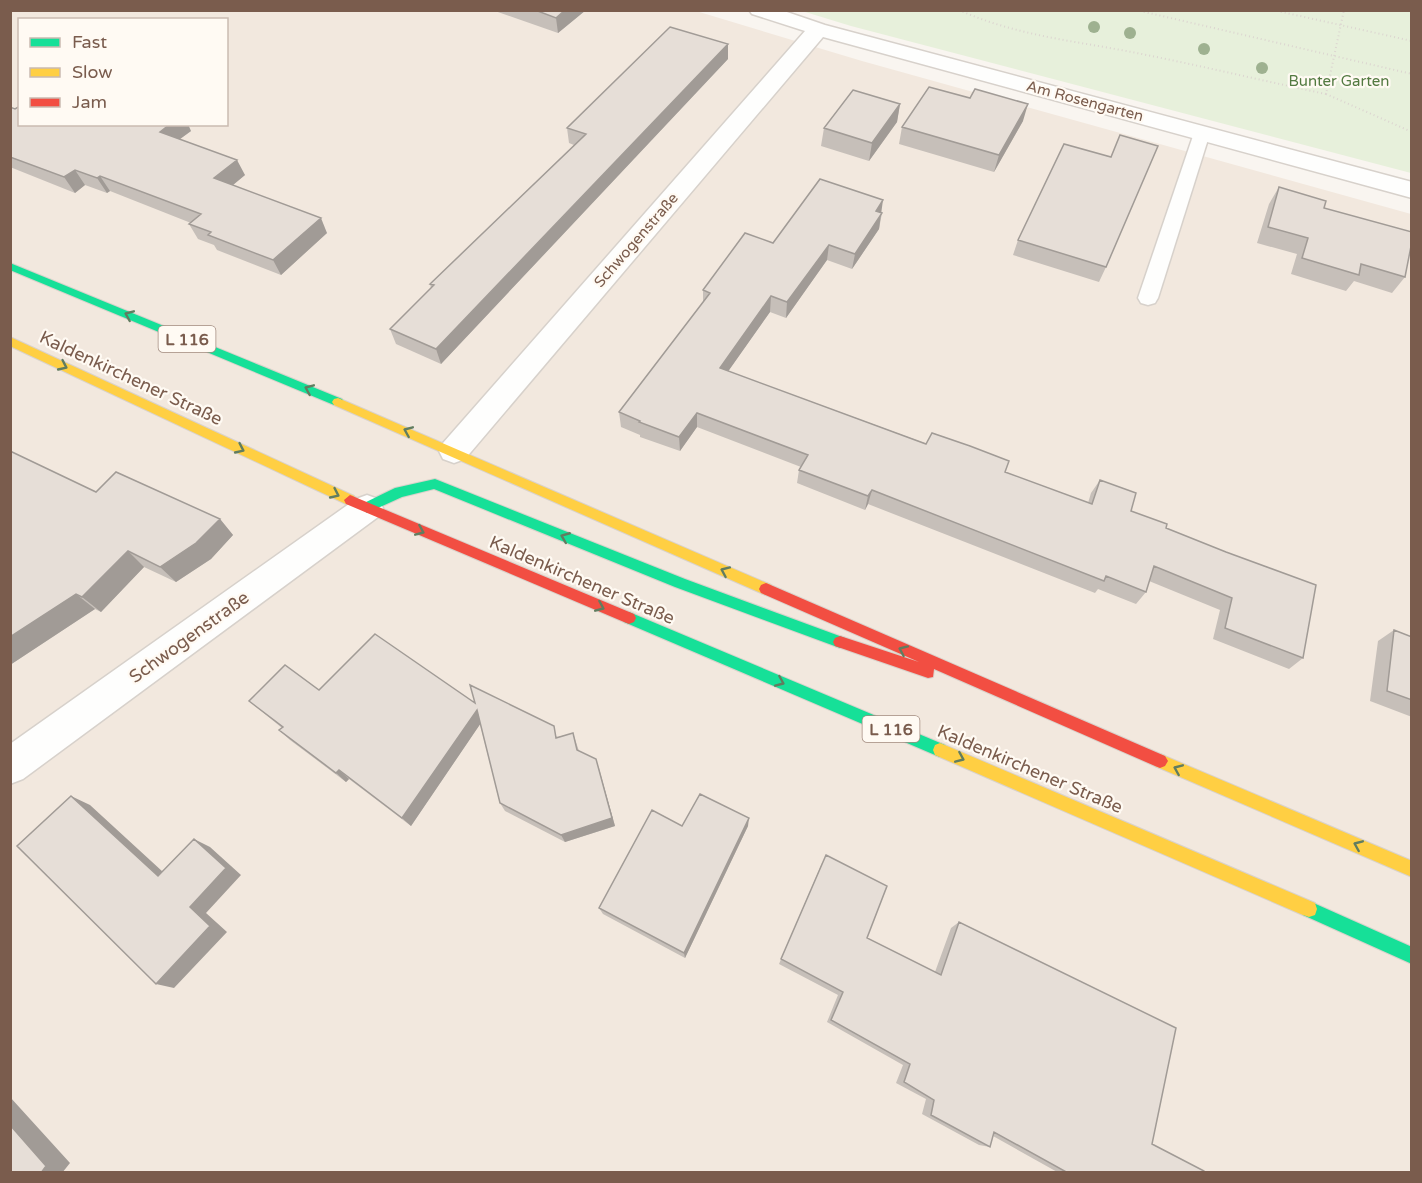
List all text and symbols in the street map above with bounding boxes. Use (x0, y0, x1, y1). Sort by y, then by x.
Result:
legend (18, 18, 228, 126)
text: Fast (72, 31, 107, 53)
text: Slow (72, 61, 113, 83)
park label: Bunter Garten (1289, 72, 1389, 90)
street label: Am Rosengarten (1025, 77, 1145, 125)
text: Jam (72, 91, 107, 113)
street label: Schwogenstraße (590, 189, 682, 291)
one-way arrow (124, 310, 135, 322)
street label: Kaldenkirchener Straße (36, 326, 226, 430)
road number: L 116 (158, 326, 216, 352)
one-way arrow (57, 359, 68, 371)
one-way arrow (304, 384, 315, 396)
one-way arrow (404, 427, 415, 439)
one-way arrow (234, 441, 245, 453)
one-way arrow (329, 486, 340, 498)
one-way arrow (414, 524, 425, 536)
street label: Kaldenkirchener Straße (486, 531, 678, 629)
one-way arrow (561, 532, 572, 544)
one-way arrow (720, 566, 731, 578)
street label: Schwogenstraße (125, 586, 253, 688)
one-way arrow (594, 600, 605, 612)
one-way arrow (899, 645, 910, 657)
one-way arrow (774, 675, 785, 687)
road number: L 116 (862, 716, 920, 742)
street label: Kaldenkirchener Straße (934, 720, 1126, 818)
one-way arrow (953, 751, 964, 763)
one-way arrow (1174, 764, 1185, 776)
one-way arrow (1353, 841, 1364, 853)

